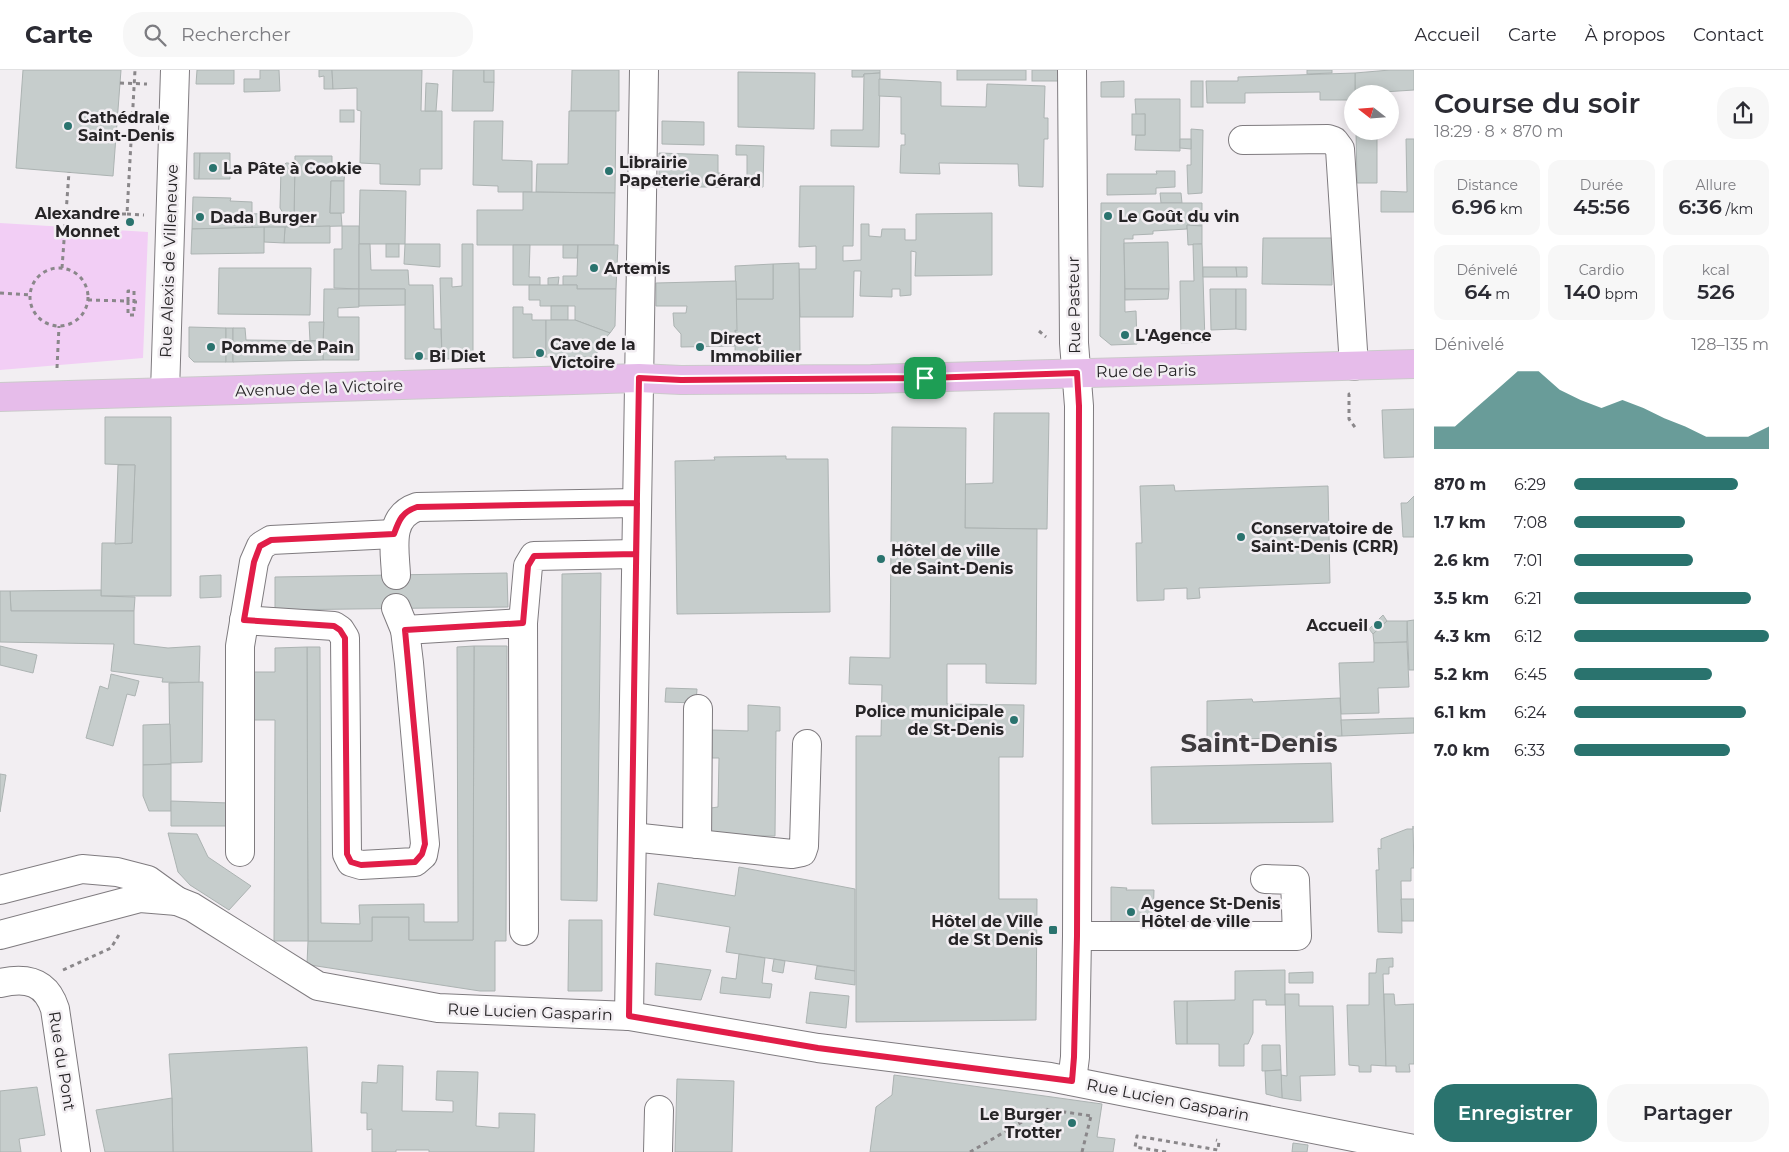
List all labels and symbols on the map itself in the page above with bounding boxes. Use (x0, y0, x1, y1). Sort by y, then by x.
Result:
north arrow (1344, 85, 1399, 140)
place label: Cathédrale Saint-Denis (78, 108, 175, 145)
marker: Cathédrale Saint-Denis (62, 120, 74, 132)
place label: Librairie Papeterie Gérard (619, 153, 761, 190)
place label: La Pâte à Cookie (223, 159, 362, 178)
marker: La Pâte à Cookie (207, 162, 219, 174)
street label: Rue Alexis de Villeneuve (156, 164, 182, 358)
marker: Librairie Papeterie Gérard (603, 165, 615, 177)
place label: Alexandre Monnet (34, 204, 120, 241)
place label: Le Goût du vin (1118, 207, 1240, 226)
place label: Dada Burger (210, 208, 317, 227)
marker: Le Goût du vin (1102, 210, 1114, 222)
marker: Dada Burger (194, 211, 206, 223)
marker: Alexandre Monnet (124, 216, 136, 228)
street label: Rue Pasteur (1064, 256, 1084, 354)
place label: Artemis (603, 259, 671, 278)
marker: Artemis (588, 262, 600, 274)
place label: L'Agence (1135, 326, 1212, 345)
place label: Direct Immobilier (710, 329, 802, 366)
marker: L'Agence (1119, 329, 1131, 341)
place label: Cave de la Victoire (549, 335, 636, 372)
place label: Pomme de Pain (221, 338, 354, 357)
marker: Pomme de Pain (205, 341, 217, 353)
marker: Direct Immobilier (694, 341, 706, 353)
place label: Bi Diet (429, 347, 486, 366)
marker: Cave de la Victoire (534, 347, 546, 359)
marker: Bi Diet (413, 350, 425, 362)
pin (904, 357, 946, 399)
street label: Rue de Paris (1096, 361, 1196, 381)
street label: Avenue de la Victoire (235, 376, 403, 400)
place label: Conservatoire de Saint-Denis (CRR) (1251, 519, 1399, 556)
marker: Conservatoire de Saint-Denis (CRR) (1235, 531, 1247, 543)
place label: Hôtel de ville de Saint-Denis (891, 541, 1014, 578)
marker: Hôtel de ville de Saint-Denis (875, 553, 887, 565)
place label: Accueil (1305, 616, 1368, 635)
marker: Accueil (1372, 619, 1384, 631)
place label: Police municipale de St-Denis (855, 702, 1005, 739)
marker: Police municipale de St-Denis (1008, 714, 1020, 726)
district label: Saint-Denis (1181, 727, 1338, 759)
place label: Agence St-Denis Hôtel de ville (1140, 894, 1281, 931)
marker: Agence St-Denis Hôtel de ville (1125, 906, 1137, 918)
place label: Hôtel de Ville de St Denis (931, 912, 1043, 949)
marker: Hôtel de Ville de St Denis (1047, 924, 1059, 936)
street label: Rue Lucien Gasparin (447, 1000, 613, 1024)
street label: Rue du Pont (45, 1010, 79, 1113)
street label: Rue Lucien Gasparin (1085, 1075, 1251, 1125)
place label: Le Burger Trotter (980, 1105, 1062, 1142)
marker: Le Burger Trotter (1066, 1117, 1078, 1129)

